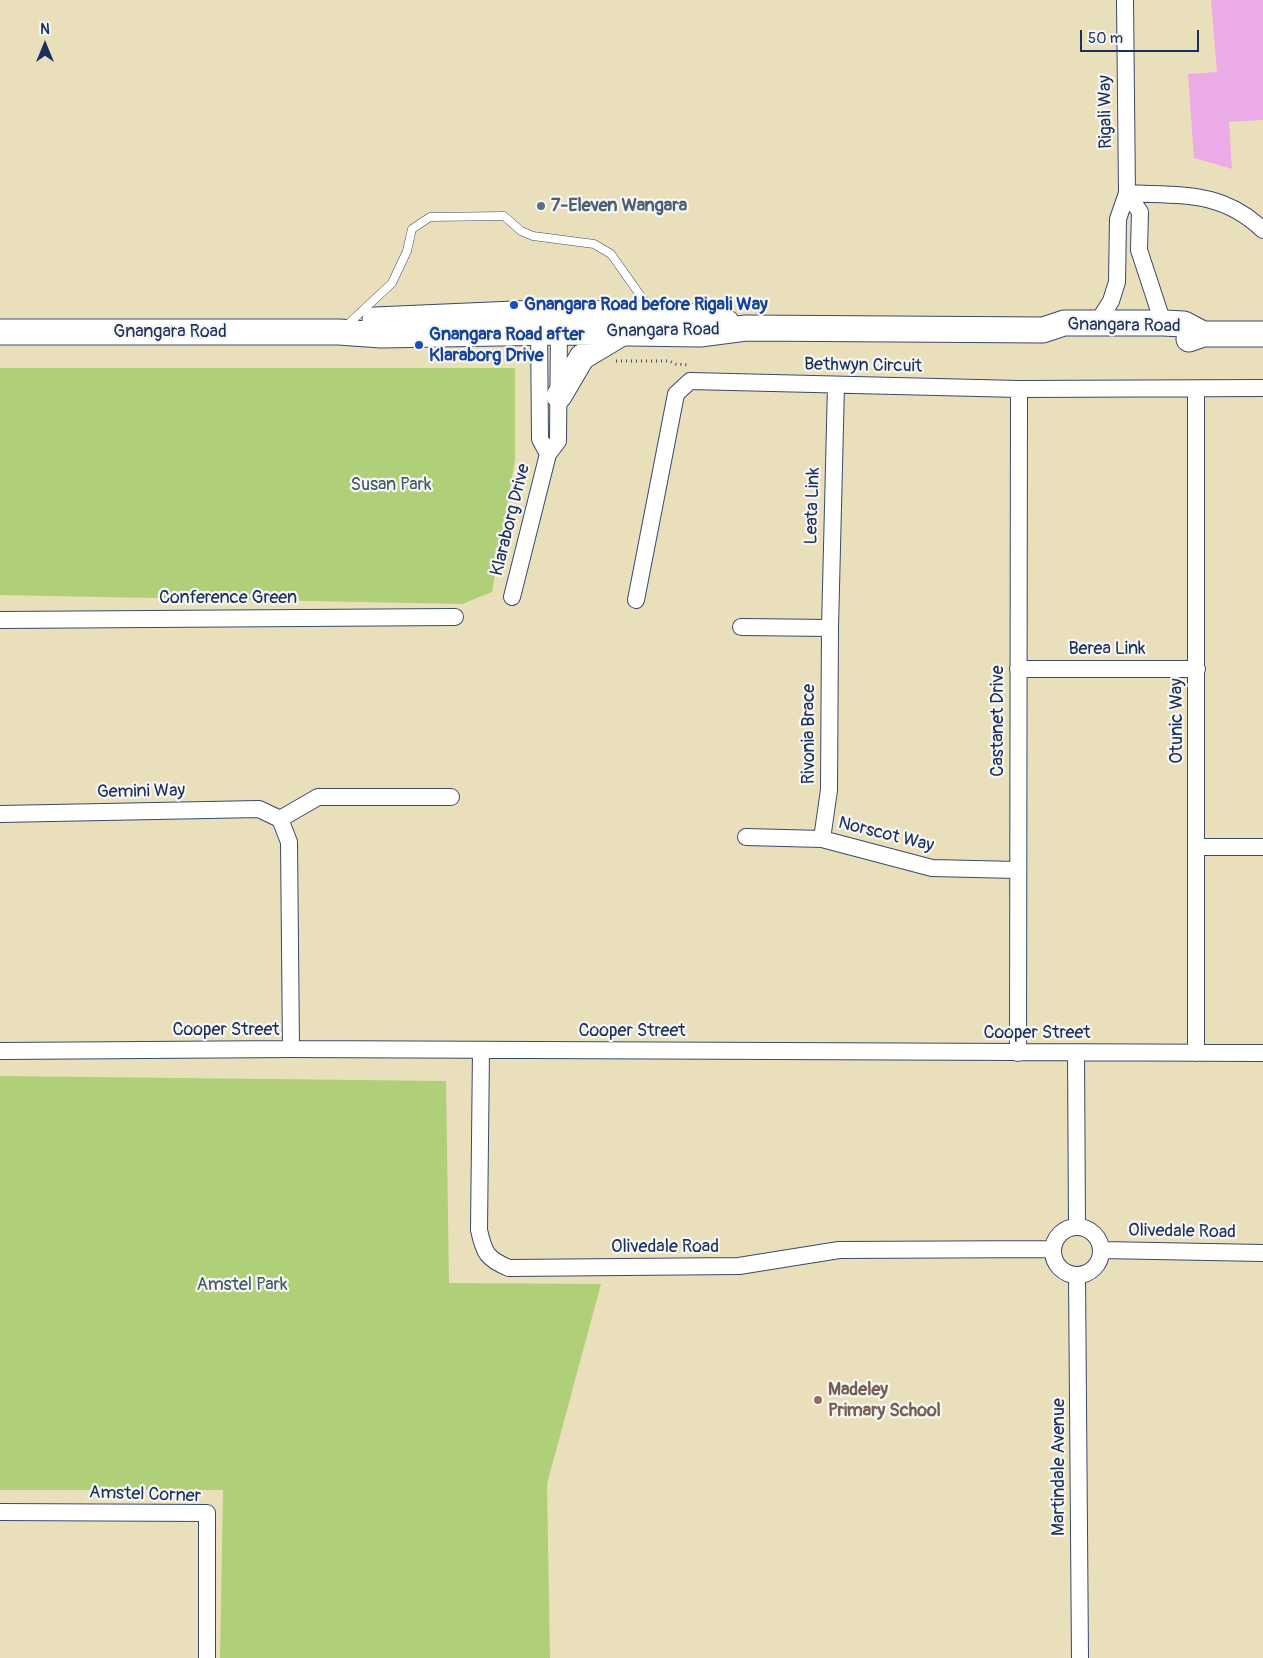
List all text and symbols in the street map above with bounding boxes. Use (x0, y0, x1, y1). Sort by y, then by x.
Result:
north arrow (20, 20, 70, 70)
scale bar (1083, 20, 1202, 52)
text: N (40, 21, 50, 38)
text: 50 m (1088, 29, 1123, 48)
street label: Rigali Way (1095, 75, 1117, 149)
place label: 7-Eleven Wangara (551, 195, 687, 217)
marker: 7-Eleven Wangara (535, 200, 547, 212)
place label: Gnangara Road before Rigali Way (524, 294, 768, 316)
marker: Gnangara Road before Rigali Way (508, 299, 520, 311)
street label: Gnangara Road (1067, 314, 1181, 338)
street label: Gnangara Road (606, 319, 720, 343)
street label: Gnangara Road (113, 321, 227, 343)
place label: Gnangara Road after Klaraborg Drive (429, 324, 585, 366)
marker: Gnangara Road after Klaraborg Drive (413, 339, 425, 351)
street label: Bethwyn Circuit (804, 354, 922, 378)
street label: Klaraborg Drive (487, 462, 535, 578)
street label: Leata Link (801, 467, 825, 545)
park label: Susan Park (350, 474, 432, 496)
street label: Conference Green (159, 587, 297, 609)
street label: Berea Link (1068, 638, 1146, 660)
street label: Castanet Drive (987, 665, 1009, 777)
street label: Otunic Way (1166, 678, 1188, 764)
street label: Rivonia Brace (798, 684, 820, 784)
street label: Gemini Way (97, 780, 185, 804)
street label: Norscot Way (836, 813, 936, 857)
street label: Cooper Street (172, 1019, 280, 1041)
street label: Cooper Street (578, 1020, 686, 1042)
street label: Cooper Street (983, 1022, 1091, 1044)
street label: Olivedale Road (1128, 1220, 1236, 1244)
street label: Olivedale Road (611, 1236, 719, 1258)
park label: Amstel Park (197, 1274, 287, 1296)
place label: Madeley Primary School (828, 1379, 941, 1422)
marker: Madeley Primary School (812, 1394, 824, 1406)
street label: Martindale Avenue (1048, 1398, 1070, 1536)
street label: Amstel Corner (89, 1482, 201, 1508)

